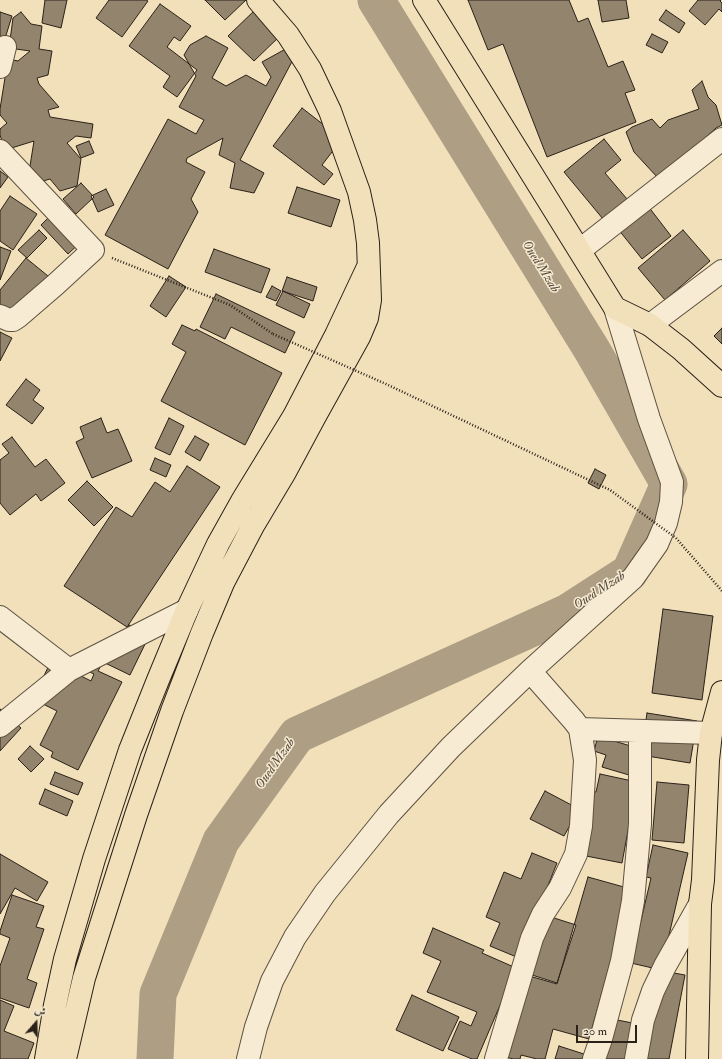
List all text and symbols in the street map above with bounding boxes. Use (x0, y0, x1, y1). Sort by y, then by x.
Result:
water label: Oued Mzab (518, 238, 562, 296)
water label: Oued Mzab (571, 569, 629, 613)
water label: Oued Mzab (253, 736, 299, 792)
north arrow (16, 1003, 56, 1043)
text: ش (33, 1003, 48, 1019)
scale bar (578, 1017, 639, 1043)
text: 20 m (583, 1024, 607, 1039)

